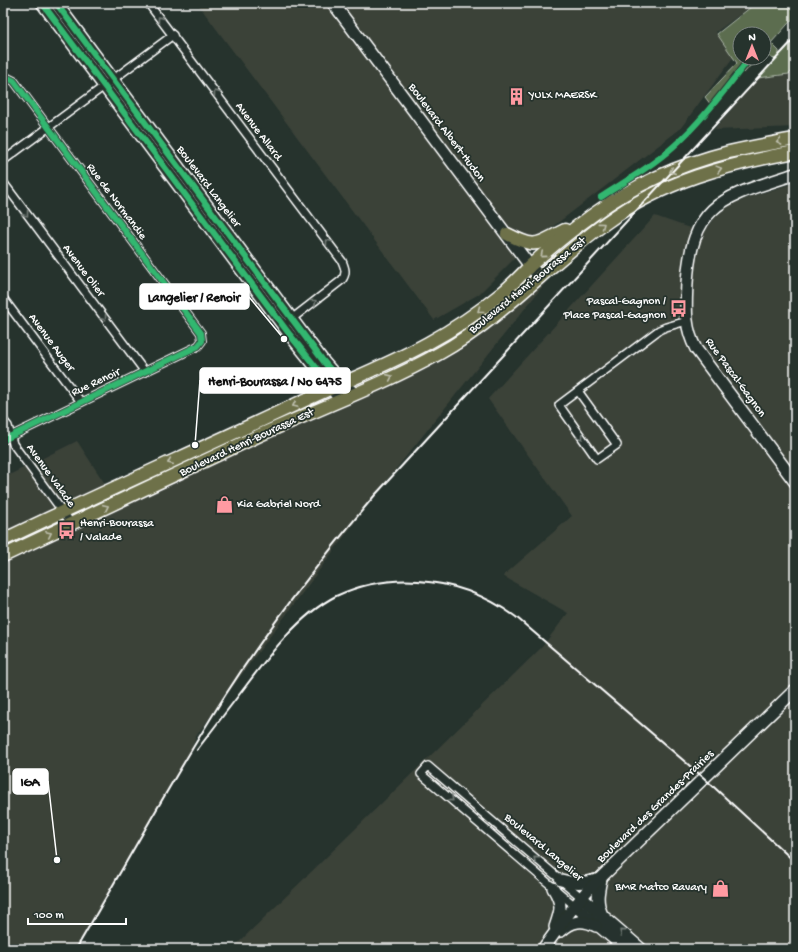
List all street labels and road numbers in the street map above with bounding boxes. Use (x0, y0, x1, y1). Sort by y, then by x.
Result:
street label: Boulevard Albert-Hudon (404, 80, 488, 185)
street label: Avenue Allard (232, 100, 285, 165)
street label: Boulevard Langelier (172, 143, 244, 232)
street label: Rue de Normandie (83, 161, 150, 244)
street label: Boulevard Henri-Bourassa Est (466, 234, 590, 338)
street label: Avenue Olier (59, 242, 108, 301)
street label: Avenue Auger (25, 311, 78, 376)
street label: Rue Pascal-Gagnon (702, 336, 769, 421)
street label: Rue Renoir (69, 365, 124, 400)
street label: Boulevard Henri-Bourassa Est (177, 405, 317, 481)
street label: Avenue Valade (22, 442, 78, 511)
street label: Boulevard des Grandes-Prairies (594, 747, 718, 867)
street label: Boulevard Langelier (500, 810, 587, 886)

